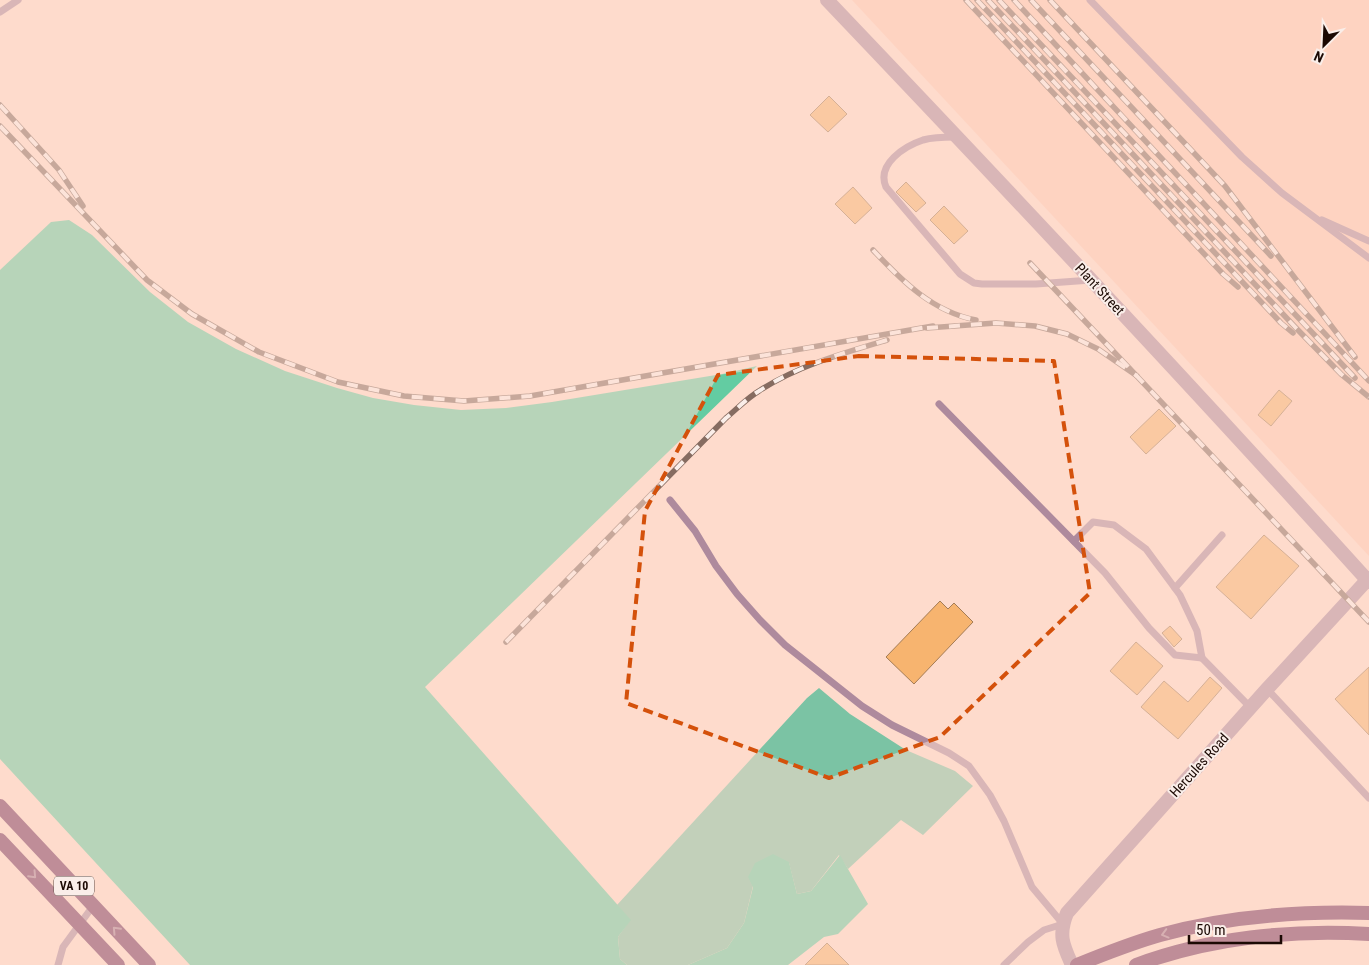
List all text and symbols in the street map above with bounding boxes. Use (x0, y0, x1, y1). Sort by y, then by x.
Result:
north arrow (1299, 20, 1349, 70)
text: N (1312, 48, 1326, 66)
street label: Plant Street (1072, 260, 1128, 318)
street label: Hercules Road (1166, 730, 1232, 800)
one-way arrow (27, 870, 36, 879)
road number: VA 10 (54, 876, 94, 896)
scale bar (1189, 912, 1282, 944)
text: 50 m (1196, 921, 1226, 939)
one-way arrow (113, 926, 122, 935)
one-way arrow (1161, 929, 1169, 939)

